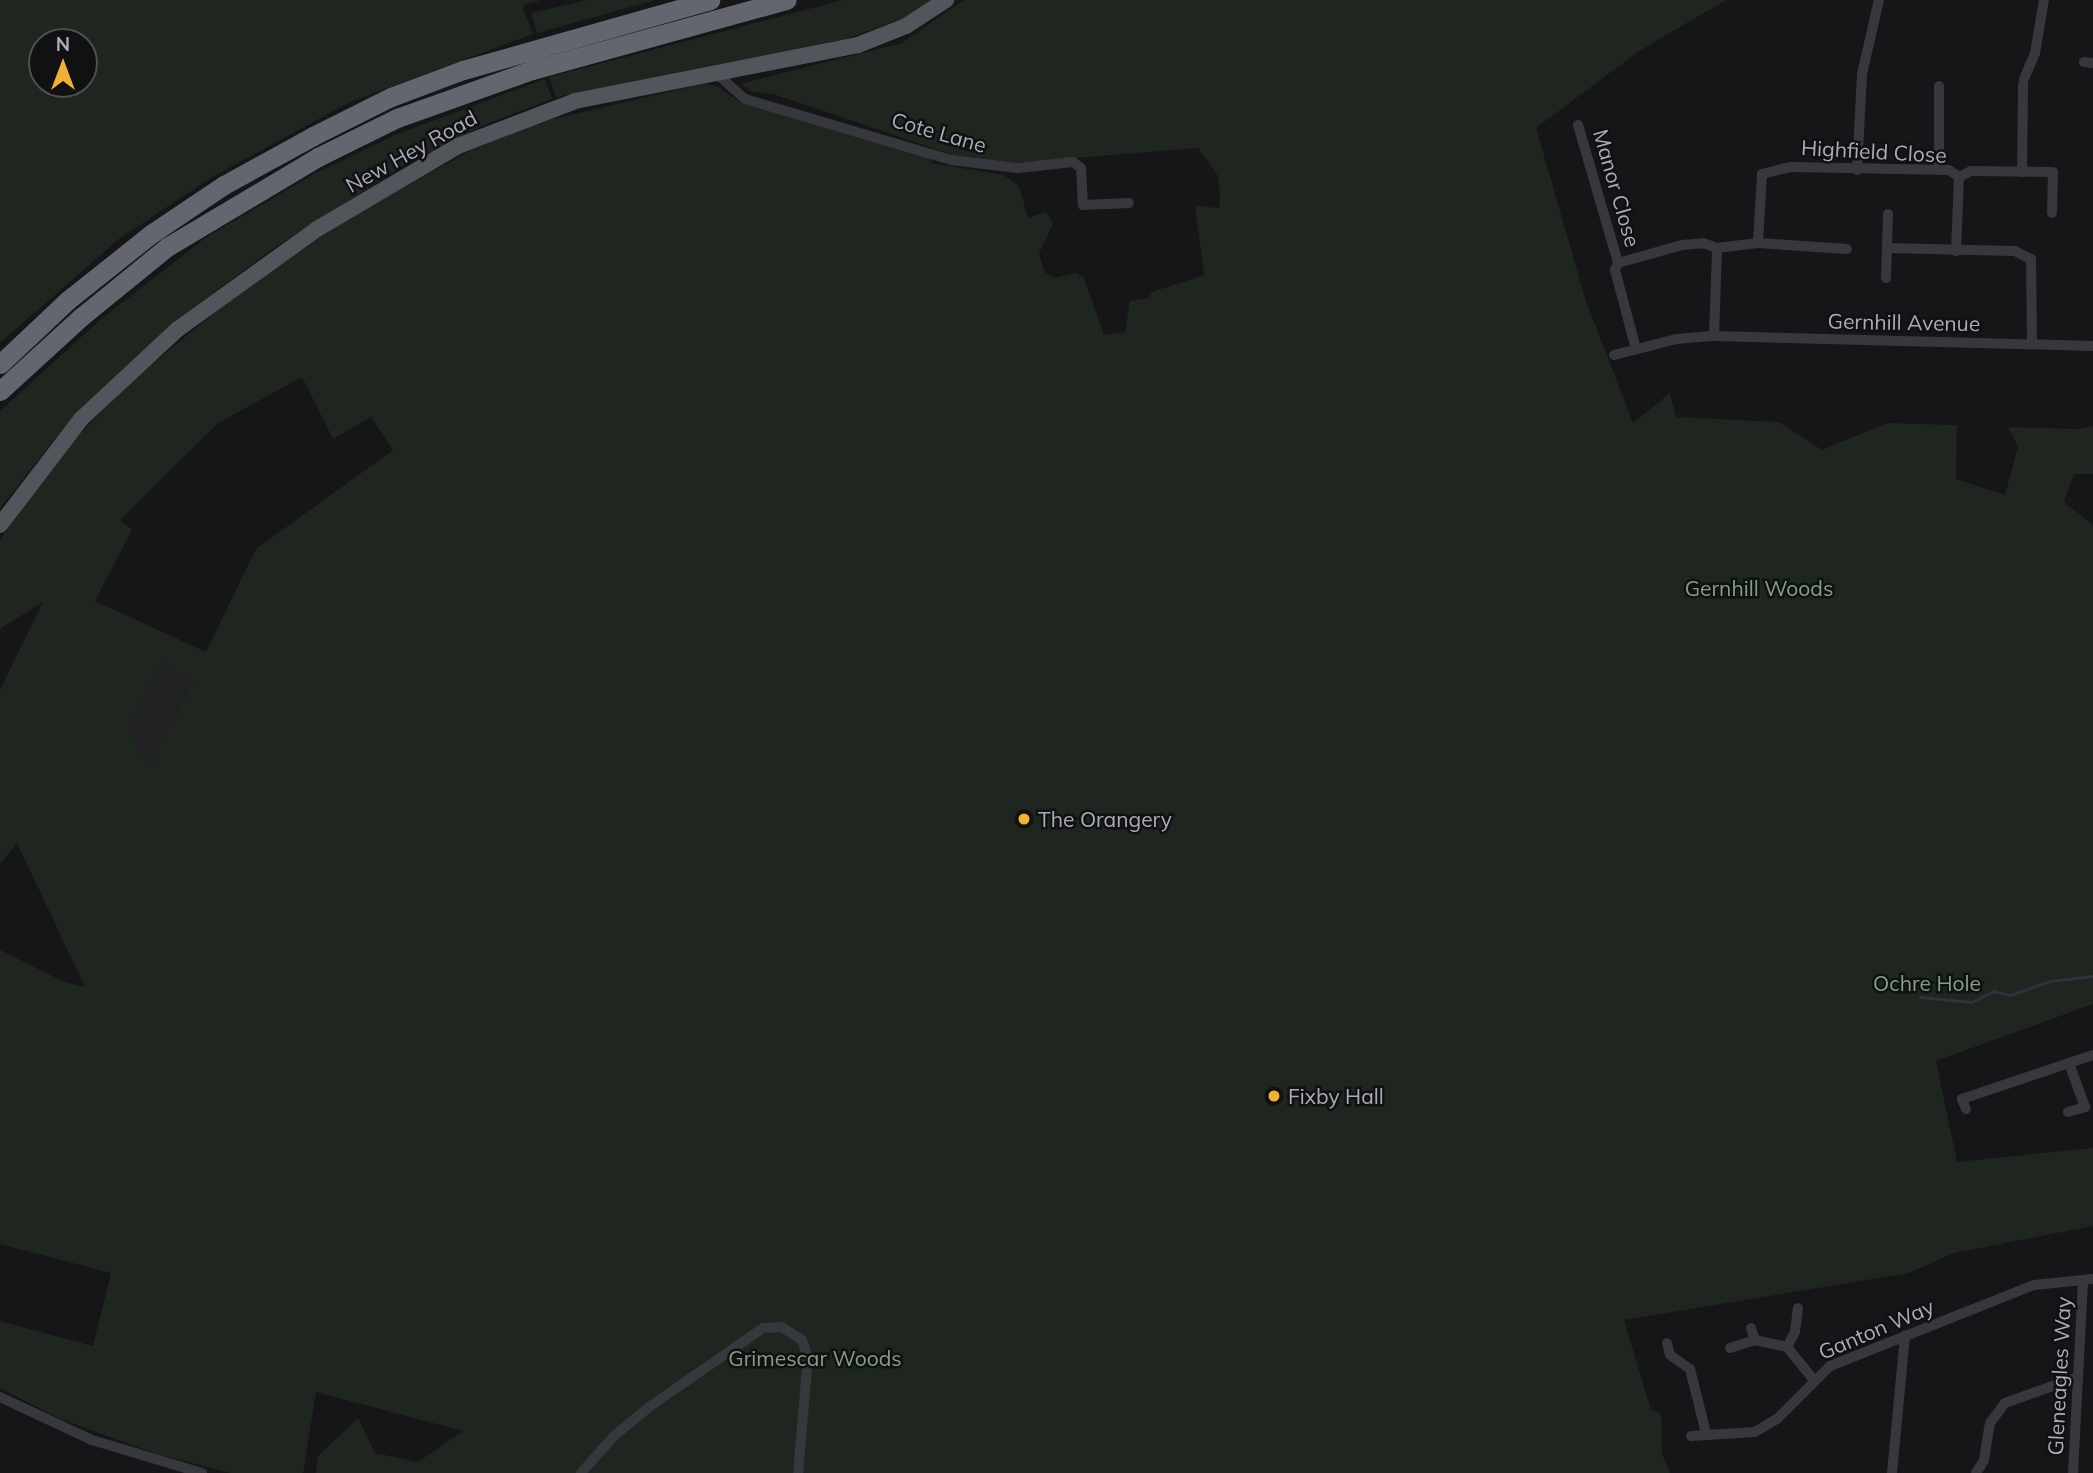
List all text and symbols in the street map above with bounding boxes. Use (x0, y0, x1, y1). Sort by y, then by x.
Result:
north arrow (28, 28, 98, 98)
text: N (56, 32, 70, 56)
street label: New Hey Road (341, 105, 481, 197)
street label: Cote Lane (889, 106, 989, 158)
street label: Manor Close (1588, 126, 1646, 250)
street label: Highfield Close (1801, 135, 1947, 167)
street label: Gernhill Avenue (1827, 308, 1981, 336)
park label: Gernhill Woods (1685, 575, 1833, 601)
place label: The Orangery (1038, 806, 1172, 832)
marker: The Orangery (1016, 811, 1032, 827)
park label: Ochre Hole (1873, 970, 1981, 996)
place label: Fixby Hall (1288, 1083, 1384, 1109)
marker: Fixby Hall (1266, 1088, 1282, 1104)
street label: Ganton Way (1814, 1293, 1938, 1365)
street label: Gleneagles Way (2042, 1296, 2076, 1456)
park label: Grimescar Woods (728, 1345, 902, 1371)

